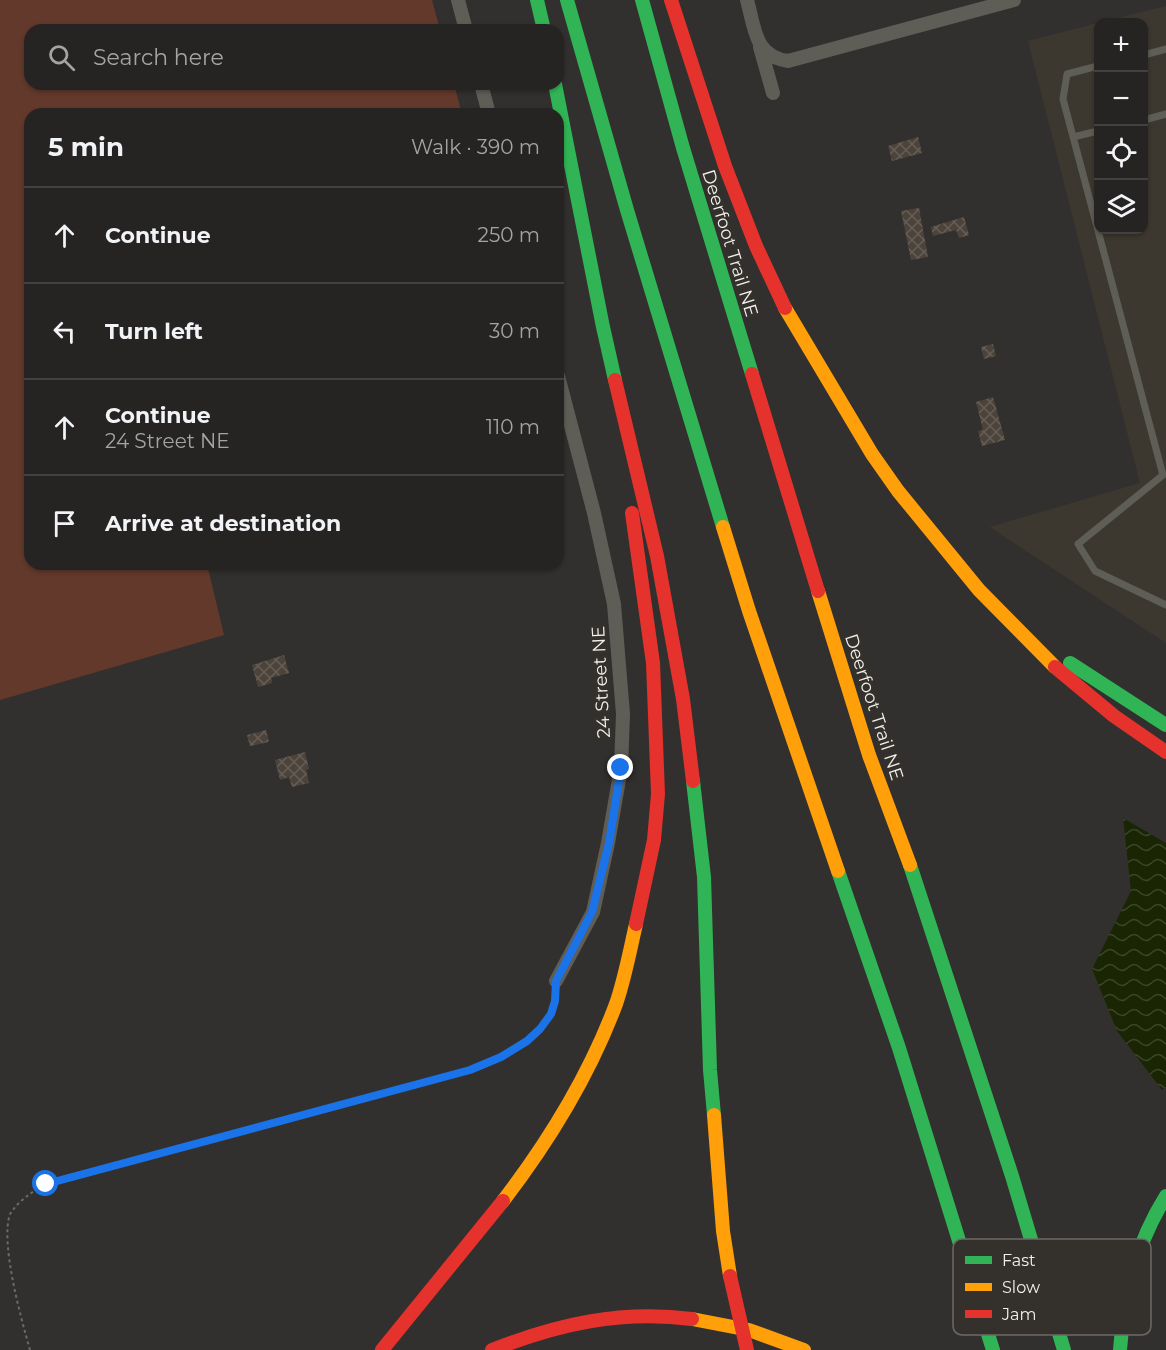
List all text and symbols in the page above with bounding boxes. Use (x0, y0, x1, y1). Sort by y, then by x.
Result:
map controls (1094, 18, 1148, 234)
button: + (1094, 18, 1148, 72)
search box (24, 24, 564, 90)
icon: search (45, 41, 78, 74)
text: Search here (93, 44, 224, 71)
button: − (1094, 72, 1148, 126)
button: locate (1094, 126, 1148, 180)
text: 5 min (48, 131, 124, 163)
text: Walk · 390 m (411, 135, 540, 159)
street label: Deerfoot Trail NE (697, 167, 763, 319)
button: layers (1094, 180, 1148, 234)
icon: ahead (48, 219, 81, 252)
text: Continue (105, 222, 211, 249)
text: 250 m (478, 223, 540, 247)
icon: left (48, 315, 81, 348)
text: Turn left (105, 318, 203, 345)
text: 30 m (489, 319, 540, 343)
text: Continue (105, 402, 211, 429)
icon: ahead (48, 411, 81, 444)
text: 110 m (486, 415, 540, 439)
text: 24 Street NE (105, 429, 230, 453)
icon: arrive (48, 507, 81, 540)
text: Arrive at destination (105, 510, 341, 537)
street label: 24 Street NE (587, 625, 615, 739)
street label: Deerfoot Trail NE (840, 631, 908, 783)
route end (607, 754, 633, 780)
route start (32, 1170, 58, 1196)
legend (953, 1239, 1151, 1335)
text: Fast (1002, 1251, 1036, 1270)
text: Slow (1002, 1278, 1040, 1297)
text: Jam (1001, 1305, 1036, 1324)

